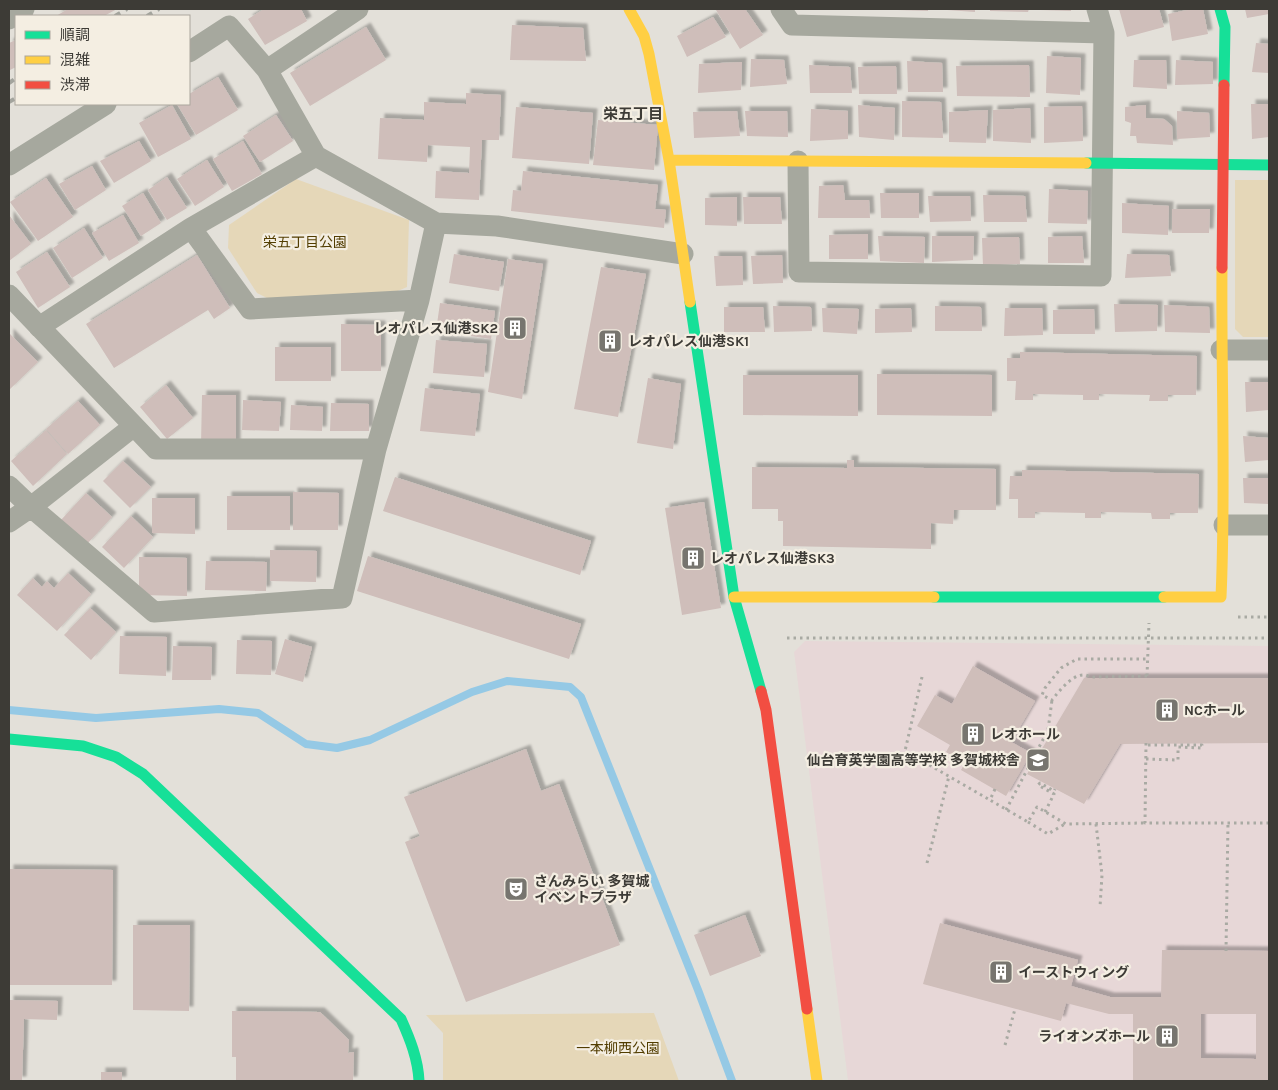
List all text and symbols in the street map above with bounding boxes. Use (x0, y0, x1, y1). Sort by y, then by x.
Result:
legend (15, 15, 190, 105)
text: 順調 (60, 26, 90, 44)
text: 混雑 (60, 51, 90, 69)
text: 渋滞 (60, 76, 90, 94)
district label: 栄五丁目 (603, 105, 663, 123)
park label: 栄五丁目公園 (263, 234, 347, 251)
building icon: レオパレス仙港SK2 (502, 315, 528, 341)
place label: レオパレス仙港SK2 (373, 320, 498, 337)
building icon: レオパレス仙港SK1 (597, 328, 623, 354)
place label: レオパレス仙港SK1 (628, 333, 749, 350)
building icon: レオパレス仙港SK3 (680, 545, 706, 571)
place label: レオパレス仙港SK3 (710, 550, 835, 567)
building icon: NCホール (1154, 697, 1180, 723)
place label: NCホール (1184, 702, 1245, 719)
building icon: レオホール (960, 721, 986, 747)
place label: レオホール (990, 726, 1060, 743)
school or university icon: 仙台育英学園高等学校 多賀城校舎 (1025, 747, 1051, 773)
place label: 仙台育英学園高等学校 多賀城校舎 (806, 752, 1020, 769)
place label: さんみらい 多賀城 イベントプラザ (534, 873, 650, 906)
theatre icon: さんみらい 多賀城 イベントプラザ (503, 876, 529, 902)
building icon: イーストウィング (988, 959, 1014, 985)
place label: イーストウィング (1018, 964, 1129, 981)
building icon: ライオンズホール (1154, 1023, 1180, 1049)
place label: ライオンズホール (1038, 1028, 1150, 1045)
park label: 一本柳西公園 (576, 1040, 660, 1057)

